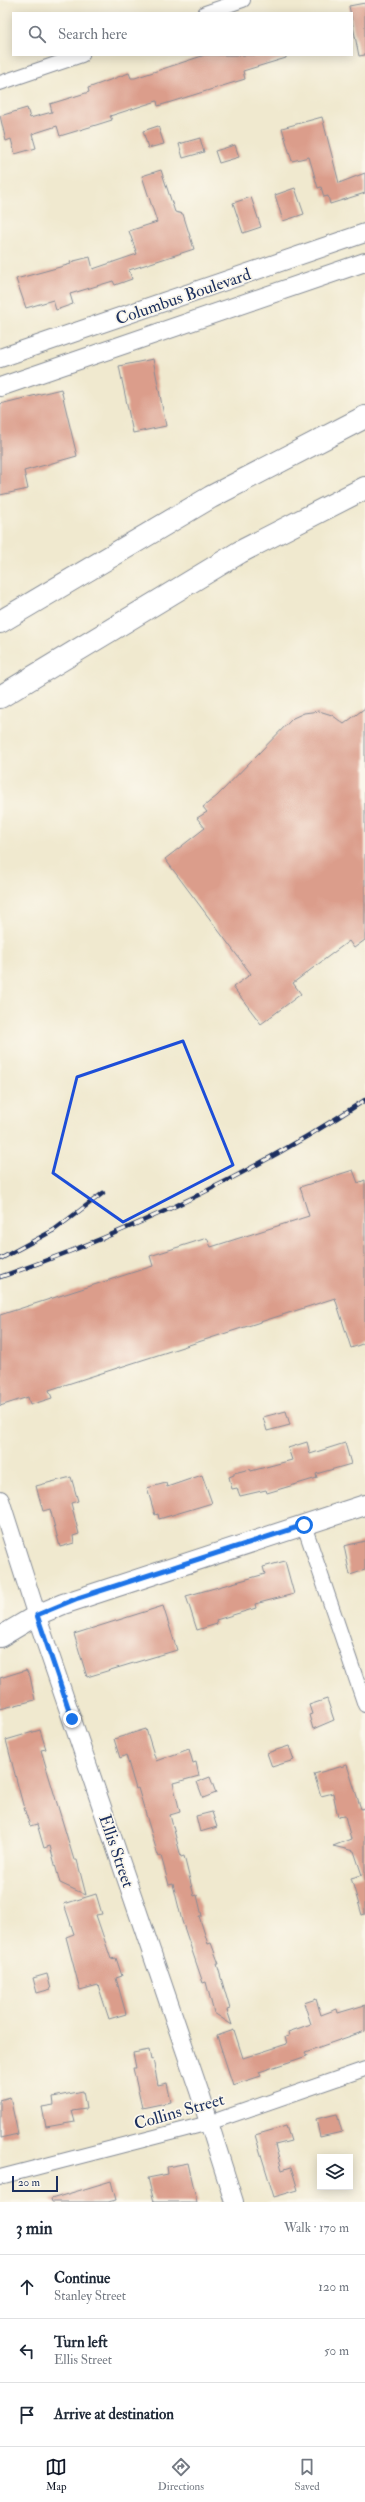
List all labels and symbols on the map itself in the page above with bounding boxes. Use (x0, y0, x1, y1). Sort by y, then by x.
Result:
street label: Columbus Boulevard (113, 263, 254, 329)
route start (295, 1516, 313, 1534)
route end (63, 1710, 81, 1728)
street label: Ellis Street (94, 1812, 139, 1891)
street label: Collins Street (132, 2088, 227, 2134)
scale bar (12, 2174, 58, 2193)

